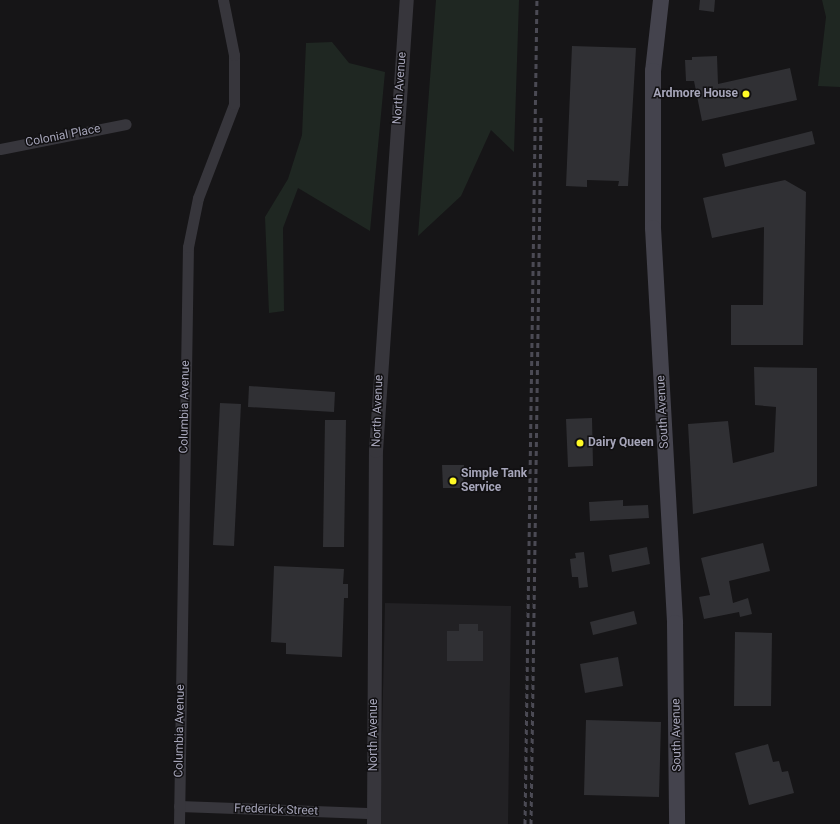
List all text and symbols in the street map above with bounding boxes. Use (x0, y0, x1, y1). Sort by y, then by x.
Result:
street label: North Avenue (390, 51, 410, 125)
place label: Ardmore House (653, 87, 738, 101)
marker: Ardmore House (741, 89, 751, 99)
street label: Colonial Place (24, 122, 102, 150)
street label: Columbia Avenue (177, 360, 193, 454)
street label: North Avenue (370, 375, 386, 447)
street label: South Avenue (654, 375, 672, 449)
place label: Dairy Queen (588, 436, 654, 450)
marker: Dairy Queen (575, 438, 585, 448)
place label: Simple Tank Service (461, 467, 527, 495)
marker: Simple Tank Service (448, 476, 458, 486)
street label: Columbia Avenue (172, 684, 188, 778)
street label: South Avenue (669, 698, 685, 772)
street label: North Avenue (367, 699, 381, 771)
street label: Frederick Street (234, 801, 318, 819)

